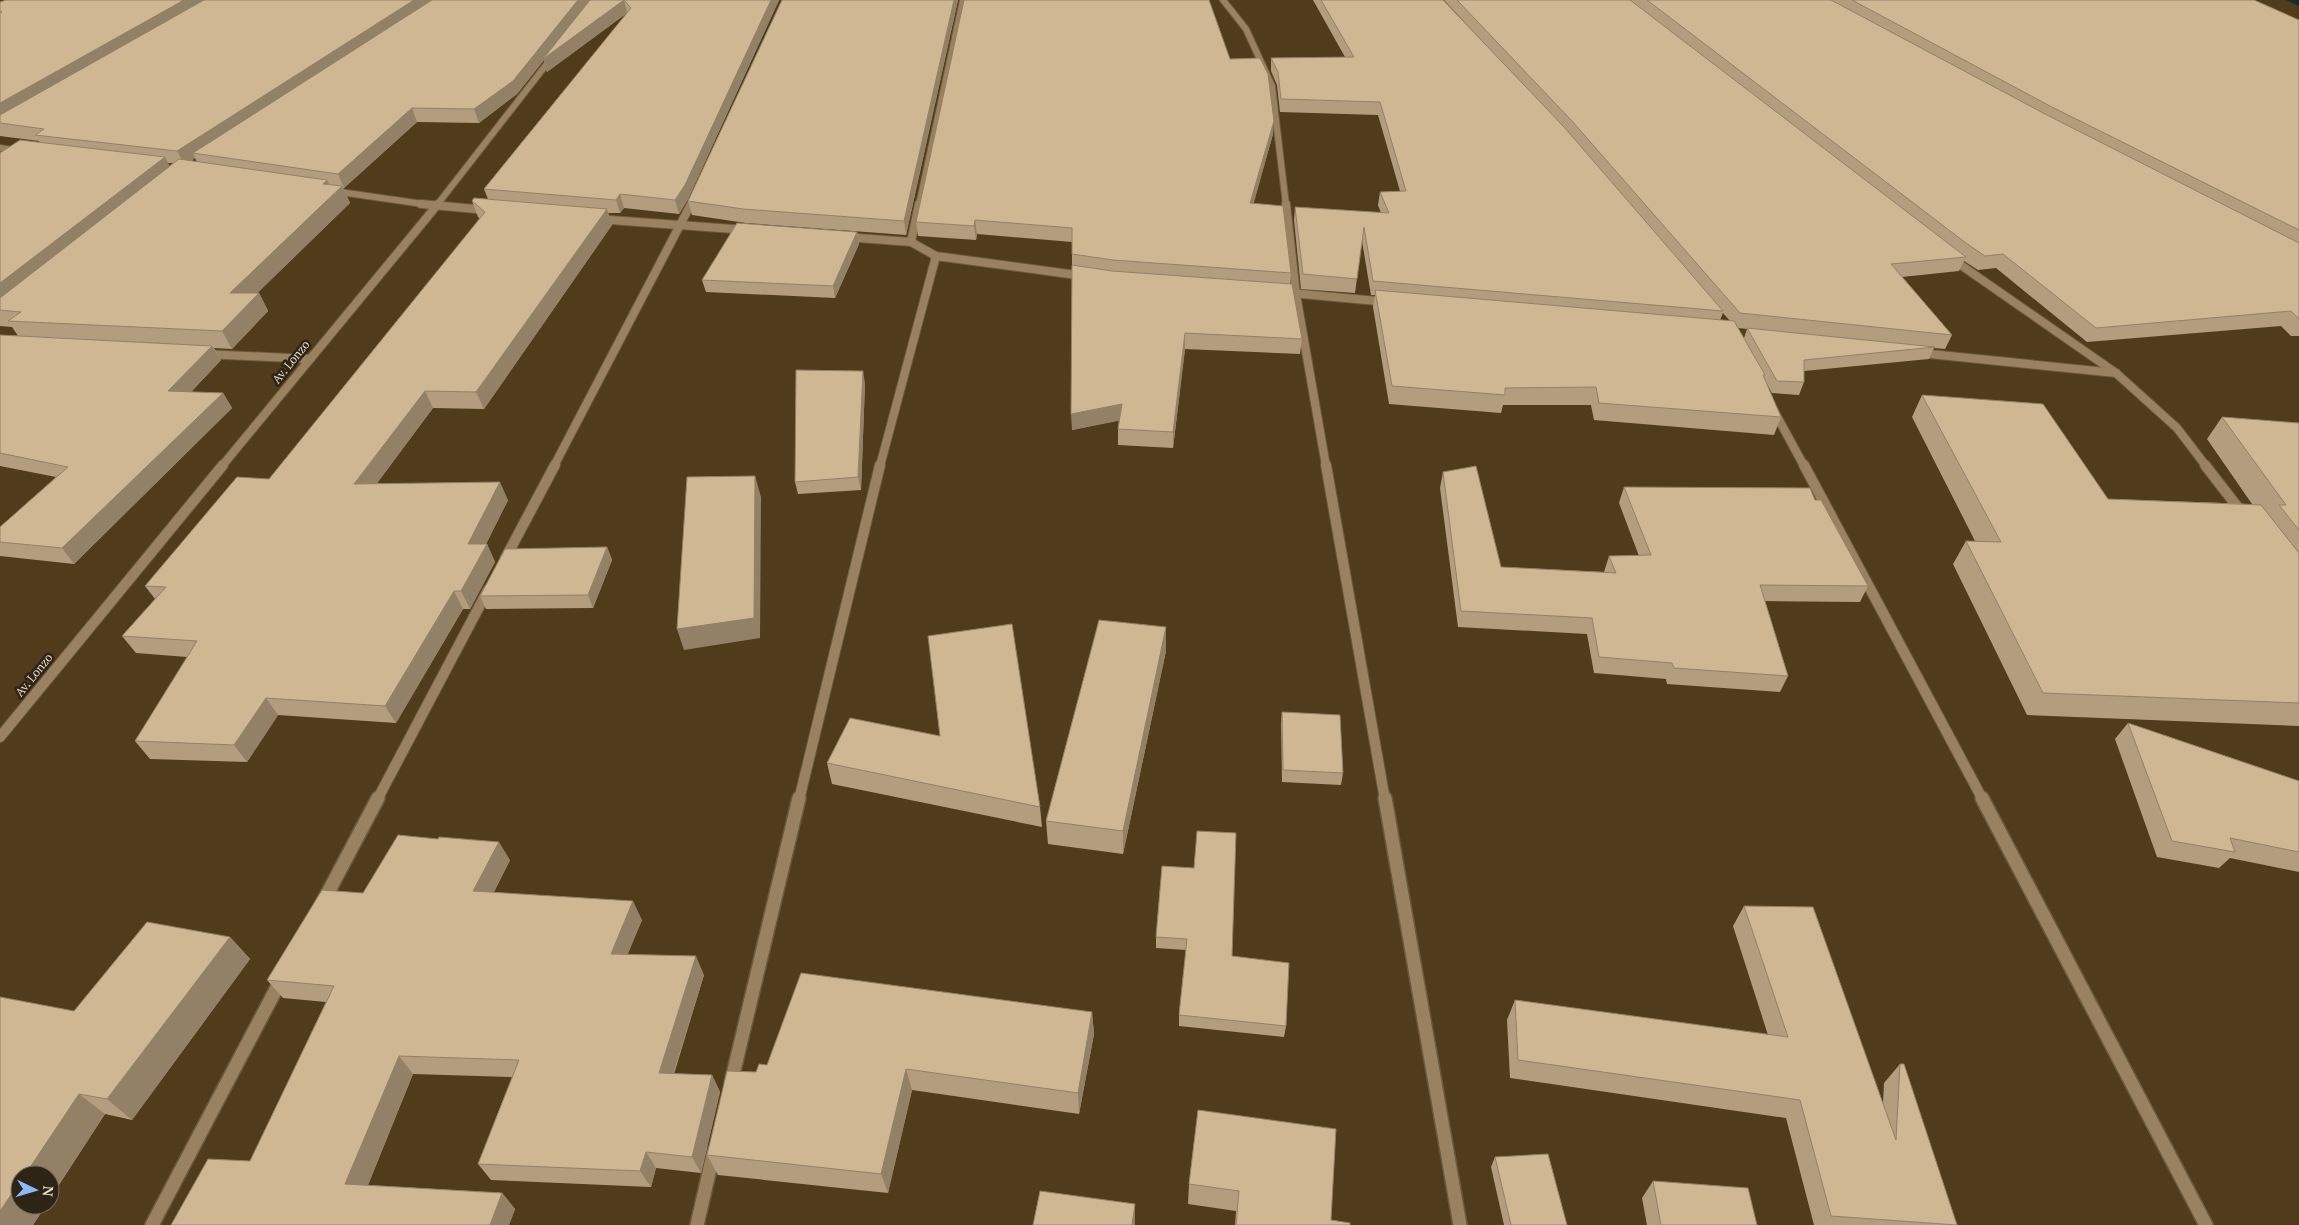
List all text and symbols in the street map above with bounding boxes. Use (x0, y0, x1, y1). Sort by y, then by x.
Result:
street label: Av. Lonzo (269, 337, 313, 386)
street label: Av. Lonzo (12, 650, 56, 699)
north arrow (10, 1165, 60, 1215)
text: N (38, 1185, 58, 1198)

